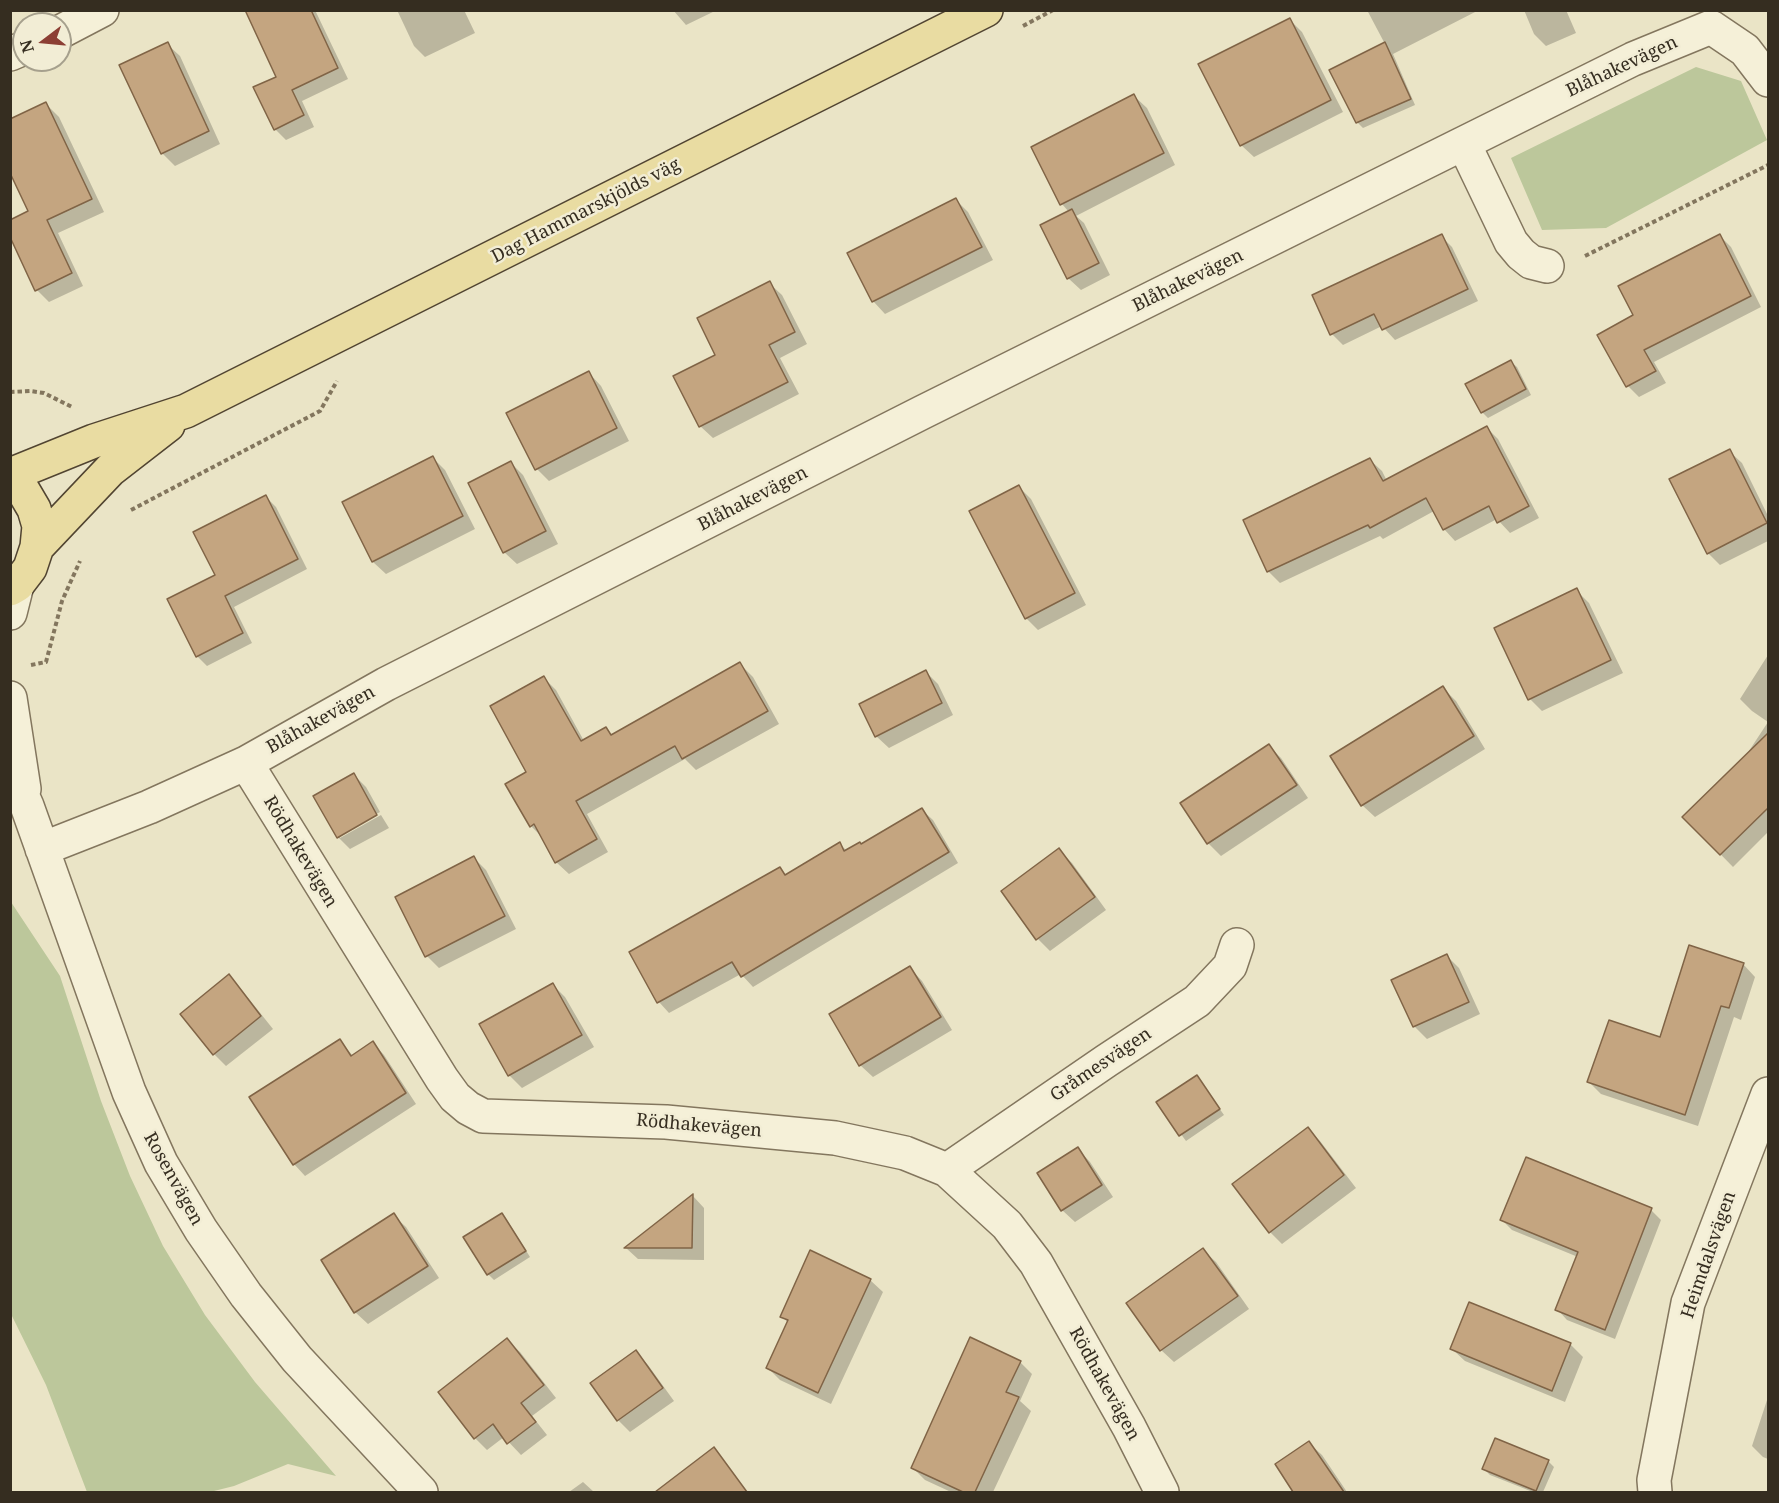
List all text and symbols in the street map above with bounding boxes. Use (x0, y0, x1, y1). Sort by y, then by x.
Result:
north arrow (12, 12, 72, 72)
street label: Blåhakevägen (1563, 32, 1681, 102)
text: N (14, 37, 39, 56)
street label: Dag Hammarskjölds väg (488, 154, 684, 268)
street label: Blåhakevägen (1129, 245, 1247, 317)
street label: Blåhakevägen (694, 462, 812, 536)
street label: Blåhakevägen (263, 681, 379, 759)
street label: Rödhakevägen (258, 792, 342, 912)
street label: Gråmesvägen (1046, 1023, 1156, 1107)
street label: Rödhakevägen (635, 1110, 763, 1142)
street label: Rosenvägen (139, 1129, 207, 1229)
street label: Heimdalsvägen (1677, 1189, 1741, 1321)
street label: Rödhakevägen (1064, 1324, 1144, 1444)

